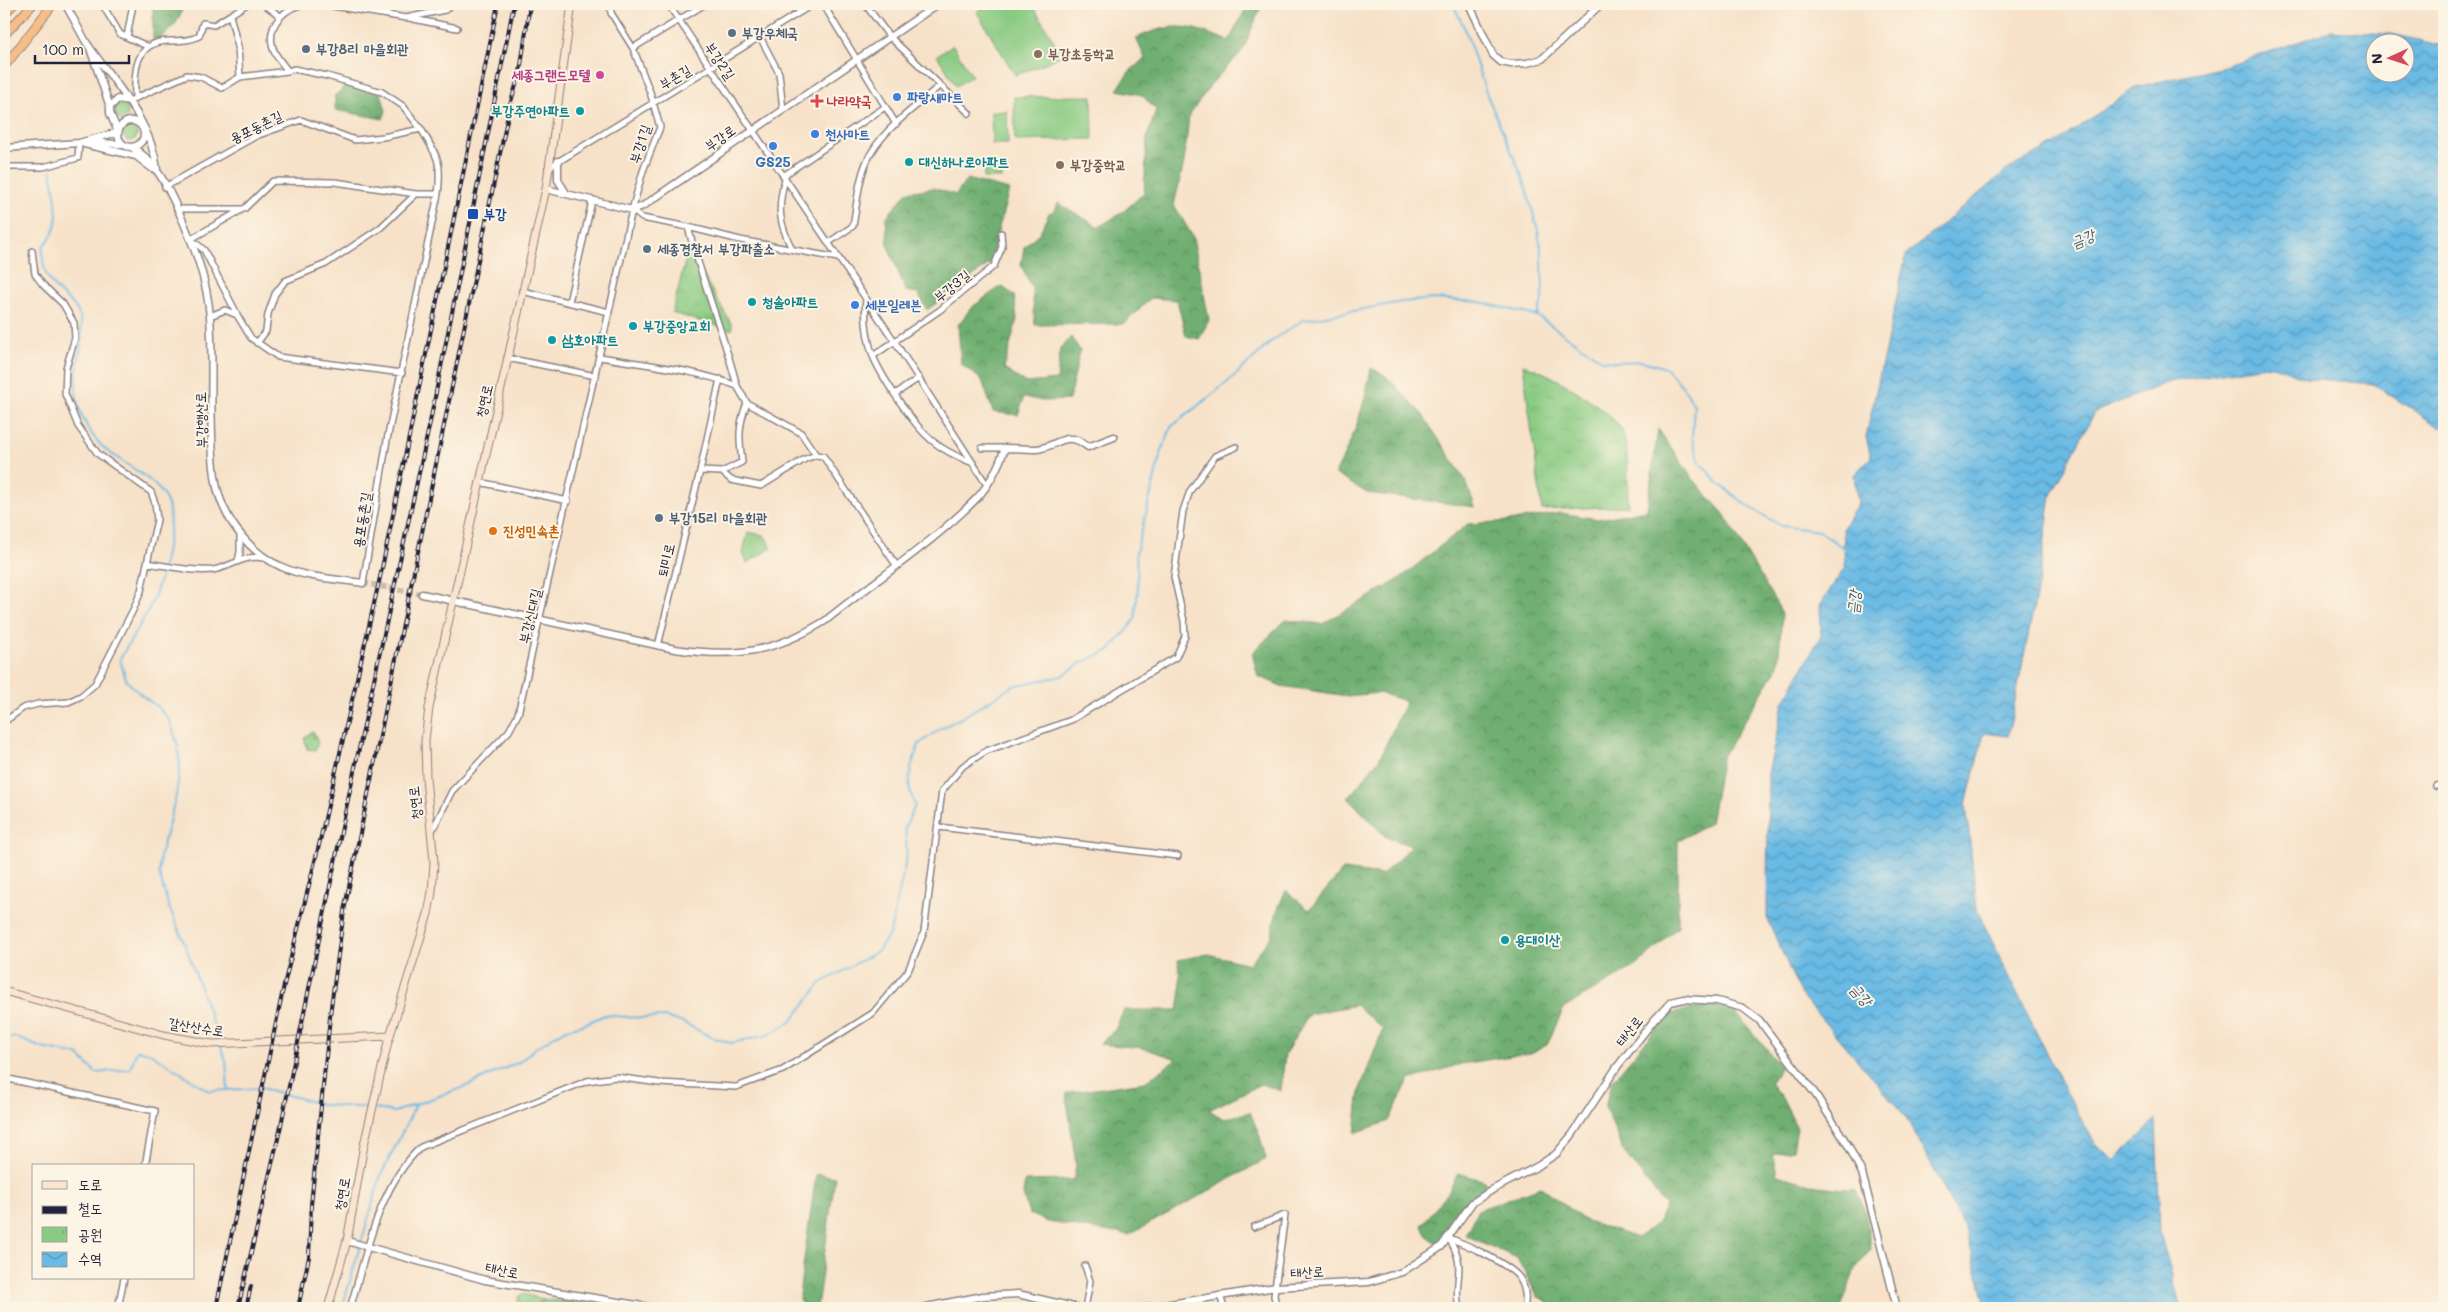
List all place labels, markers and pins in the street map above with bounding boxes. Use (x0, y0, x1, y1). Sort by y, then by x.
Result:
place label: 부강우체국 (742, 23, 798, 42)
marker: 부강우체국 (726, 27, 738, 39)
place label: 부강8리 마을회관 (316, 39, 409, 58)
marker: 부강8리 마을회관 (300, 43, 312, 55)
place label: 부강초등학교 (1048, 44, 1116, 63)
marker: 부강초등학교 (1032, 48, 1044, 60)
place label: 세종그랜드모텔 (511, 65, 591, 84)
marker: 세종그랜드모텔 (594, 69, 606, 81)
place label: 파랑새마트 (907, 87, 963, 106)
place label: 나라약국 (827, 91, 872, 110)
marker: 파랑새마트 (891, 91, 903, 103)
marker: 나라약국 (811, 95, 823, 107)
place label: 부강주연아파트 (491, 101, 570, 120)
marker: 부강주연아파트 (574, 105, 586, 117)
place label: 천사마트 (825, 124, 870, 143)
marker: 천사마트 (809, 128, 821, 140)
marker: GS25 (767, 140, 779, 152)
place label: GS25 (755, 152, 791, 171)
place label: 대신하나로아파트 (918, 152, 1009, 171)
place label: 부강중학교 (1070, 155, 1126, 174)
marker: 대신하나로아파트 (903, 156, 915, 168)
marker: 부강중학교 (1054, 159, 1066, 171)
place label: 부강 (484, 204, 507, 223)
marker: 부강 (466, 207, 480, 221)
place label: 세종경찰서 부강파출소 (657, 239, 775, 258)
marker: 세종경찰서 부강파출소 (641, 243, 653, 255)
place label: 청솔아파트 (762, 292, 818, 311)
place label: 세븐일레븐 (865, 295, 922, 314)
marker: 청솔아파트 (746, 296, 758, 308)
marker: 세븐일레븐 (849, 299, 861, 311)
place label: 부강중앙교회 (643, 316, 711, 335)
marker: 부강중앙교회 (627, 320, 639, 332)
place label: 삼호아파트 (561, 330, 618, 349)
marker: 삼호아파트 (546, 334, 558, 346)
place label: 부강15리 마을회관 (669, 508, 768, 527)
marker: 부강15리 마을회관 (653, 512, 665, 524)
place label: 진성민속촌 (503, 521, 559, 540)
marker: 진성민속촌 (487, 525, 499, 537)
place label: 용대이산 (1515, 930, 1561, 949)
marker: 용대이산 (1499, 934, 1511, 946)

